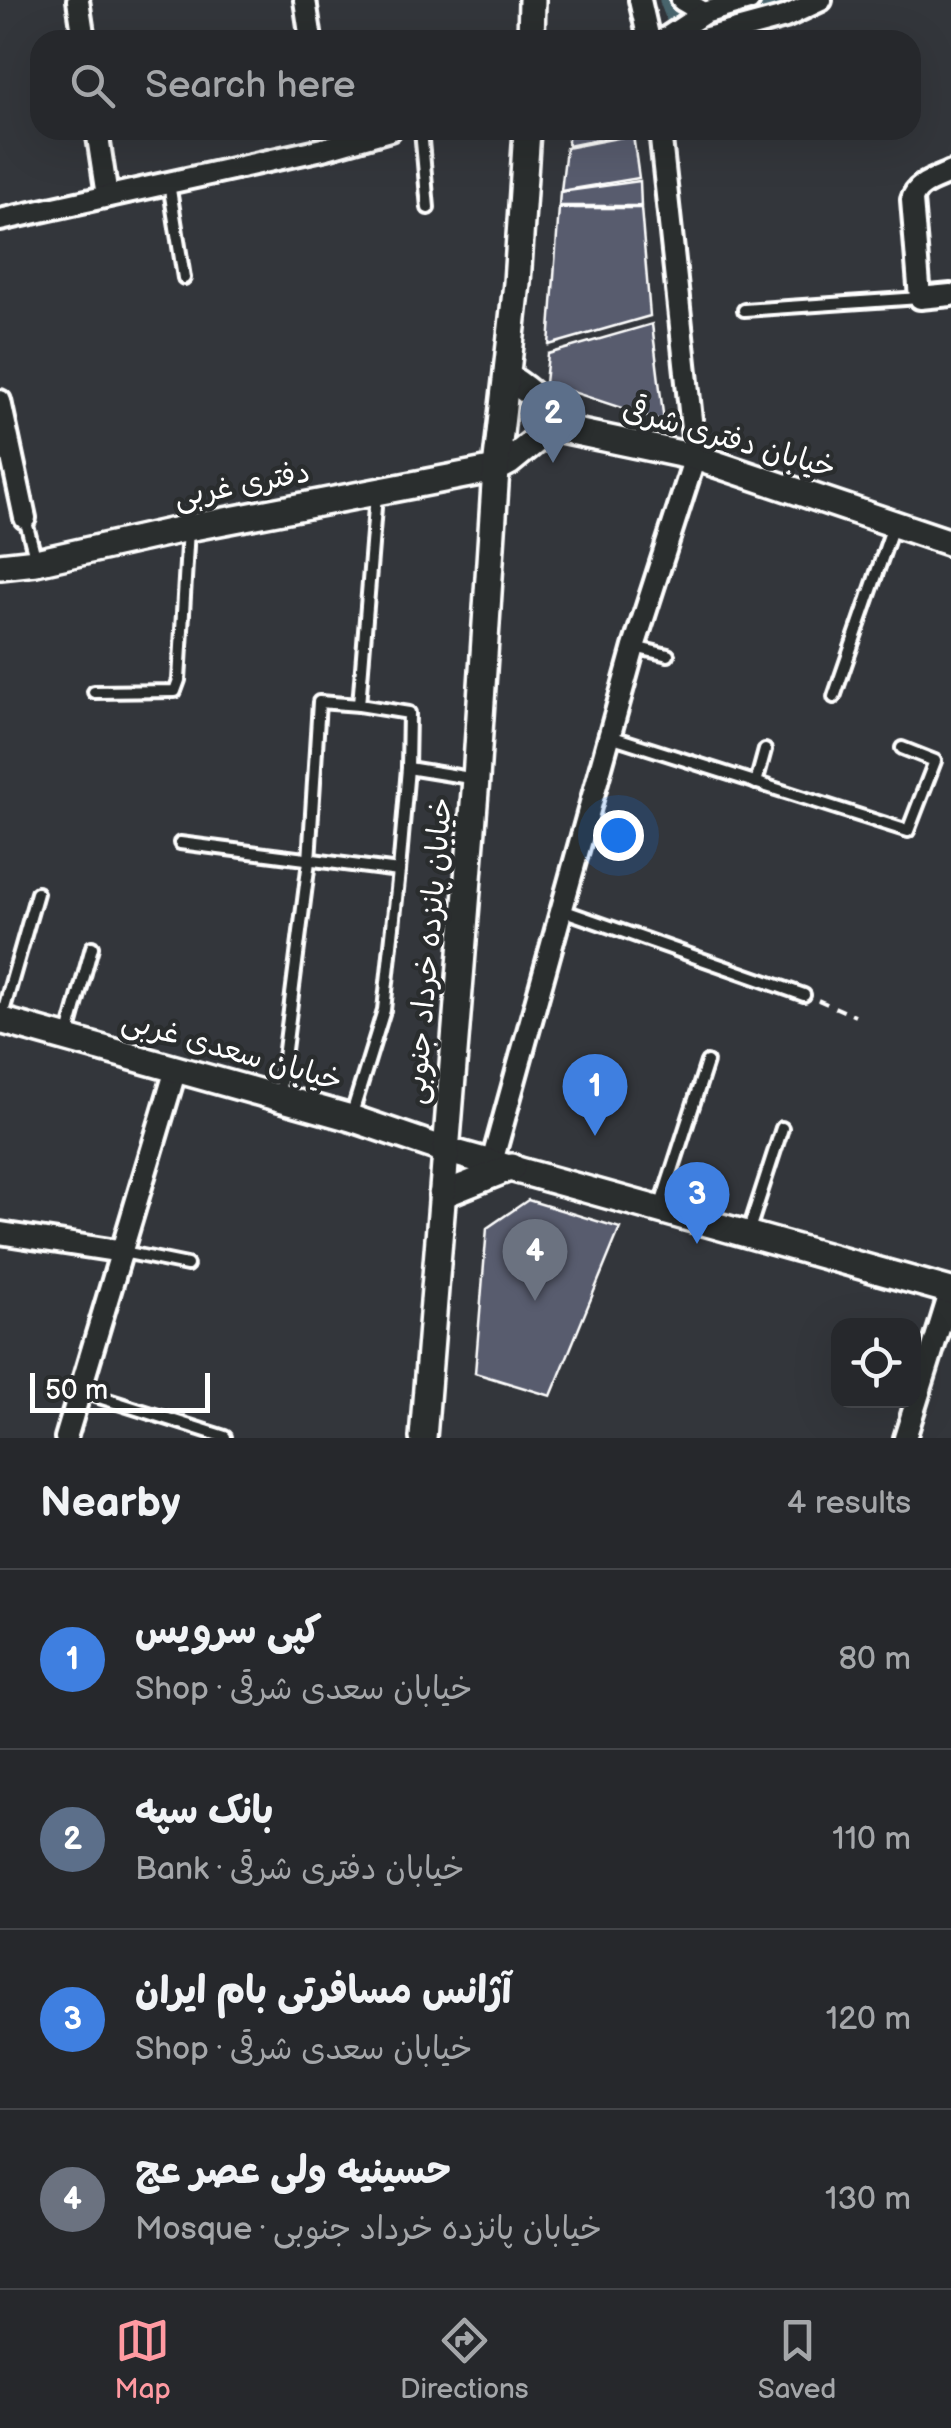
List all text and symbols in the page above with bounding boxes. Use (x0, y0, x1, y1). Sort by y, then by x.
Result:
search box (30, 30, 921, 140)
icon: search (65, 58, 120, 113)
text: Search here (145, 63, 356, 108)
pin: 2 (520, 380, 586, 463)
street label: خیابان دفتری شرقی (618, 390, 840, 487)
street label: دفتری غربی (171, 454, 313, 516)
street label: خیابان پانزده خرداد جنوبی (398, 796, 461, 1106)
your location (593, 810, 644, 861)
street label: خیابان سعدی غربی (118, 1002, 346, 1100)
pin: 1 (562, 1054, 628, 1136)
pin: 3 (664, 1162, 730, 1244)
pin: 4 (502, 1218, 568, 1301)
map controls (831, 1318, 921, 1408)
button: locate (831, 1318, 921, 1408)
scale bar (30, 1368, 210, 1412)
text: 50 m (45, 1374, 108, 1407)
text: Nearby (40, 1478, 180, 1529)
text: 4 results (787, 1484, 911, 1523)
text: کپی سرویس (135, 1609, 322, 1654)
text: 1 (66, 1640, 79, 1679)
text: 80 m (838, 1640, 911, 1679)
text: Shop · خیابان سعدی شرقی (135, 1670, 472, 1709)
text: بانک سپه (135, 1789, 273, 1834)
text: 2 (63, 1820, 82, 1859)
text: 110 m (832, 1820, 911, 1859)
text: Bank · خیابان دفتری شرقی (135, 1850, 464, 1889)
text: آژانس مسافرتی بام ایران (135, 1969, 511, 2014)
text: 3 (63, 2000, 82, 2039)
text: 120 m (826, 2000, 911, 2039)
text: Shop · خیابان سعدی شرقی (135, 2030, 472, 2069)
text: حسینیه ولی عصر عج (135, 2149, 451, 2194)
text: 4 (63, 2180, 82, 2219)
text: 130 m (825, 2180, 911, 2219)
text: Mosque · خیابان پانزده خرداد جنوبی (135, 2210, 602, 2249)
tab: Map (115, 2313, 171, 2406)
tab: Directions (400, 2313, 529, 2406)
tab: Saved (758, 2313, 836, 2406)

